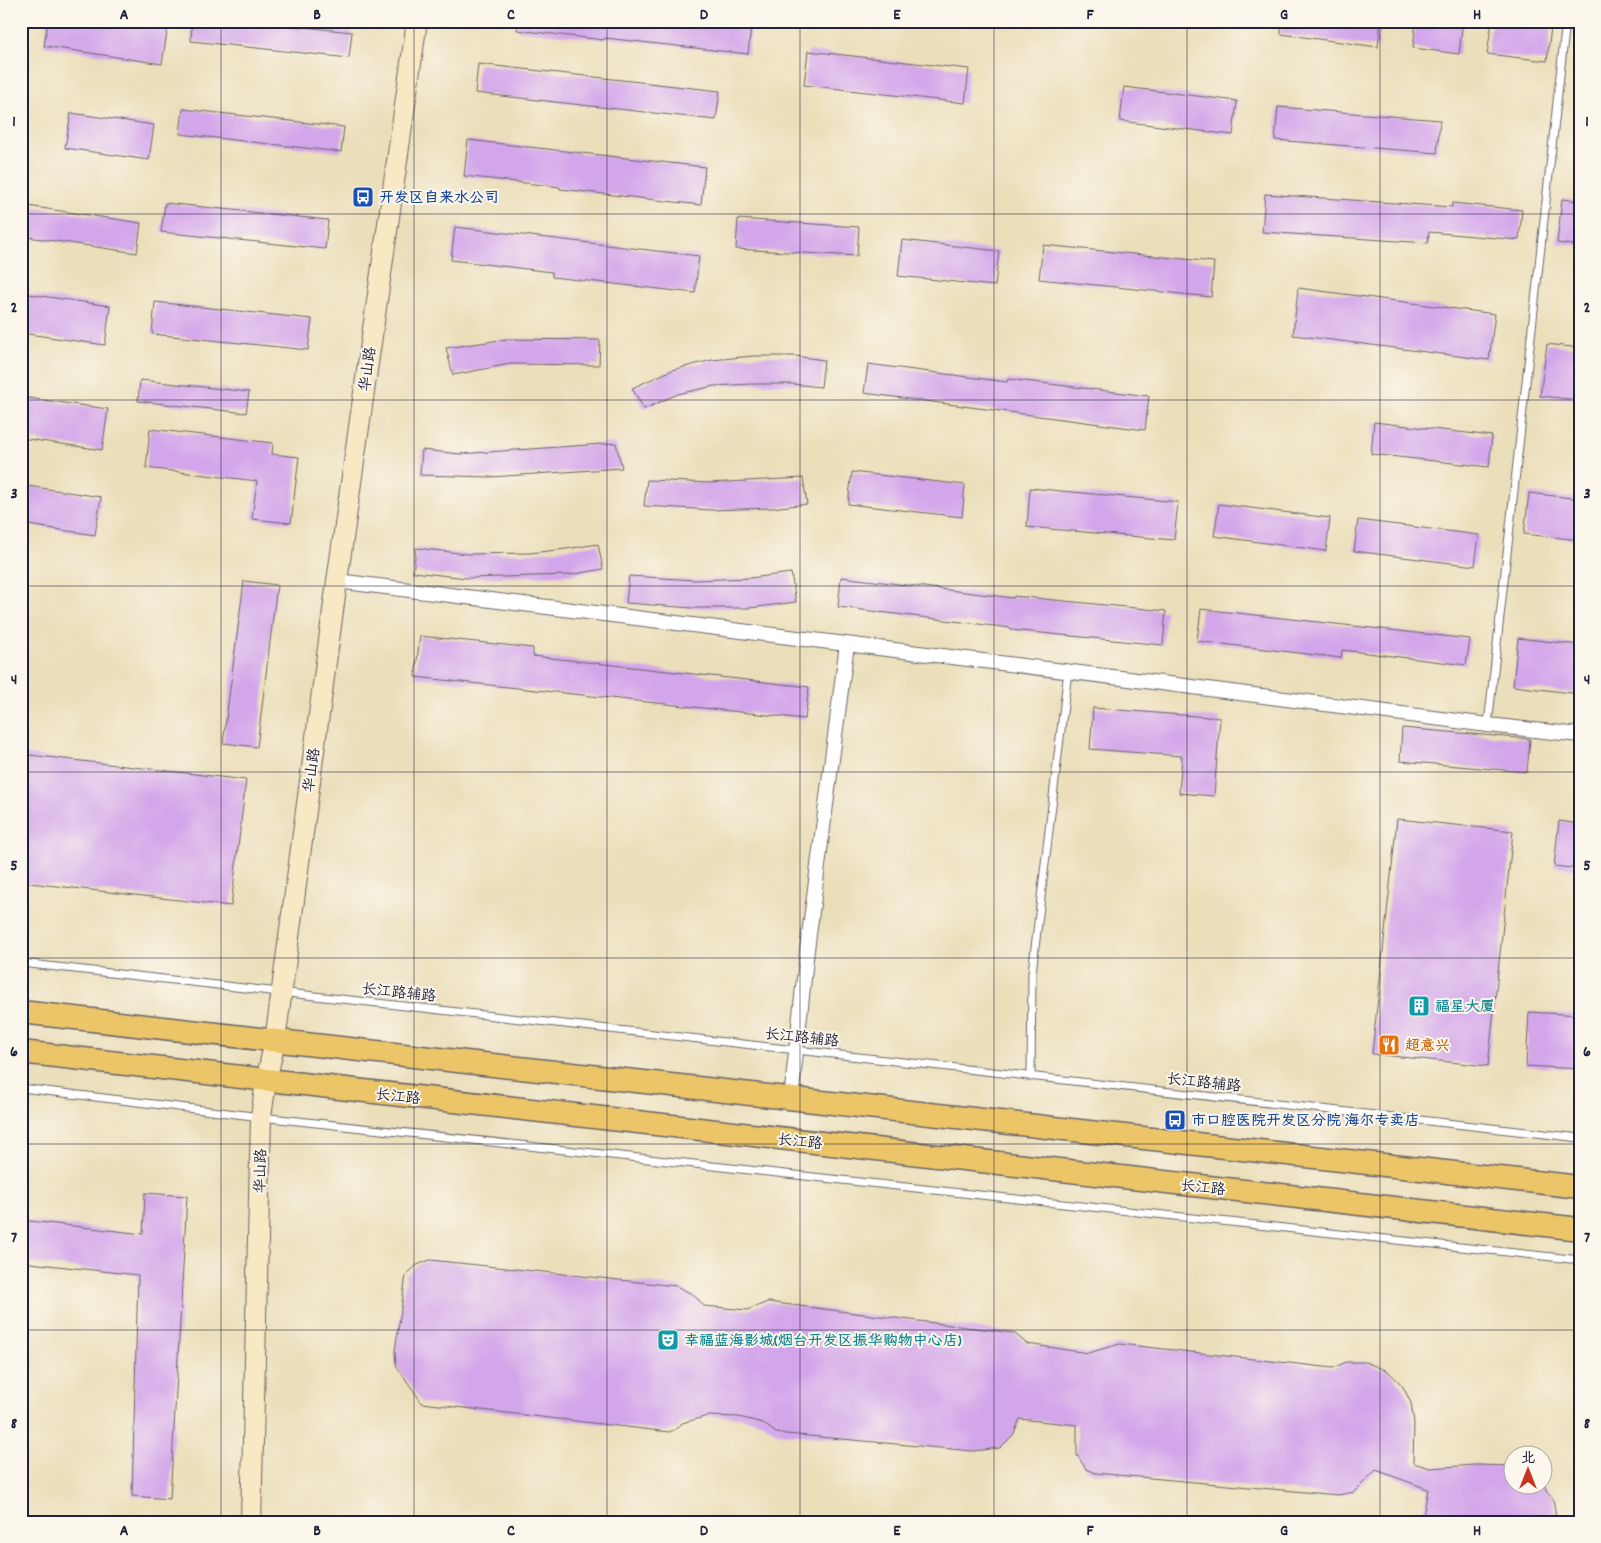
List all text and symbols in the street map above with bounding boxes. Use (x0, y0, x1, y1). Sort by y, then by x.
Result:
text: A (120, 4, 129, 27)
text: B (313, 4, 321, 27)
text: C (507, 4, 515, 27)
text: D (700, 4, 709, 27)
text: E (893, 4, 901, 27)
text: F (1086, 4, 1094, 27)
text: G (1280, 4, 1288, 27)
text: H (1473, 4, 1481, 27)
text: 1 (12, 111, 16, 134)
text: 1 (1585, 111, 1589, 134)
bus stop icon: 开发区自来水公司 (351, 185, 375, 209)
place label: 开发区自来水公司 (379, 188, 499, 210)
text: 2 (11, 297, 18, 320)
text: 2 (1584, 297, 1591, 320)
street label: 华山路 (355, 345, 383, 393)
text: 3 (10, 483, 18, 506)
text: 3 (1583, 483, 1591, 506)
text: 4 (11, 669, 17, 692)
text: 4 (1584, 669, 1590, 692)
street label: 华山路 (299, 746, 327, 794)
text: 5 (10, 855, 18, 878)
text: 5 (1583, 855, 1591, 878)
street label: 长江路辅路 (360, 979, 437, 1009)
building icon: 福星大厦 (1407, 994, 1431, 1018)
place label: 福星大厦 (1435, 997, 1495, 1019)
street label: 长江路辅路 (763, 1024, 840, 1054)
restaurant icon: 超意兴 (1377, 1033, 1401, 1057)
place label: 超意兴 (1405, 1036, 1450, 1058)
text: 6 (10, 1041, 18, 1064)
text: 6 (1583, 1041, 1591, 1064)
street label: 长江路辅路 (1165, 1069, 1242, 1099)
street label: 长江路 (374, 1085, 421, 1111)
bus stop icon: 市口腔医院开发区分院 海尔专卖店 (1163, 1108, 1187, 1132)
place label: 市口腔医院开发区分院 海尔专卖店 (1191, 1111, 1419, 1133)
street label: 长江路 (776, 1130, 823, 1156)
street label: 华山路 (251, 1148, 273, 1194)
street label: 长江路 (1179, 1176, 1226, 1202)
text: 7 (11, 1227, 17, 1250)
text: 7 (1584, 1227, 1590, 1250)
theatre icon: 幸福蓝海影城(烟台开发区振华购物中心店) (656, 1328, 680, 1352)
place label: 幸福蓝海影城(烟台开发区振华购物中心店) (684, 1331, 962, 1353)
text: 8 (11, 1413, 18, 1436)
text: 8 (1584, 1413, 1591, 1436)
north arrow (1504, 1446, 1554, 1496)
text: 北 (1521, 1449, 1535, 1469)
text: A (120, 1520, 129, 1543)
text: B (313, 1520, 321, 1543)
text: C (507, 1520, 515, 1543)
text: D (700, 1520, 709, 1543)
text: E (893, 1520, 901, 1543)
text: F (1086, 1520, 1094, 1543)
text: G (1280, 1520, 1288, 1543)
text: H (1473, 1520, 1481, 1543)

